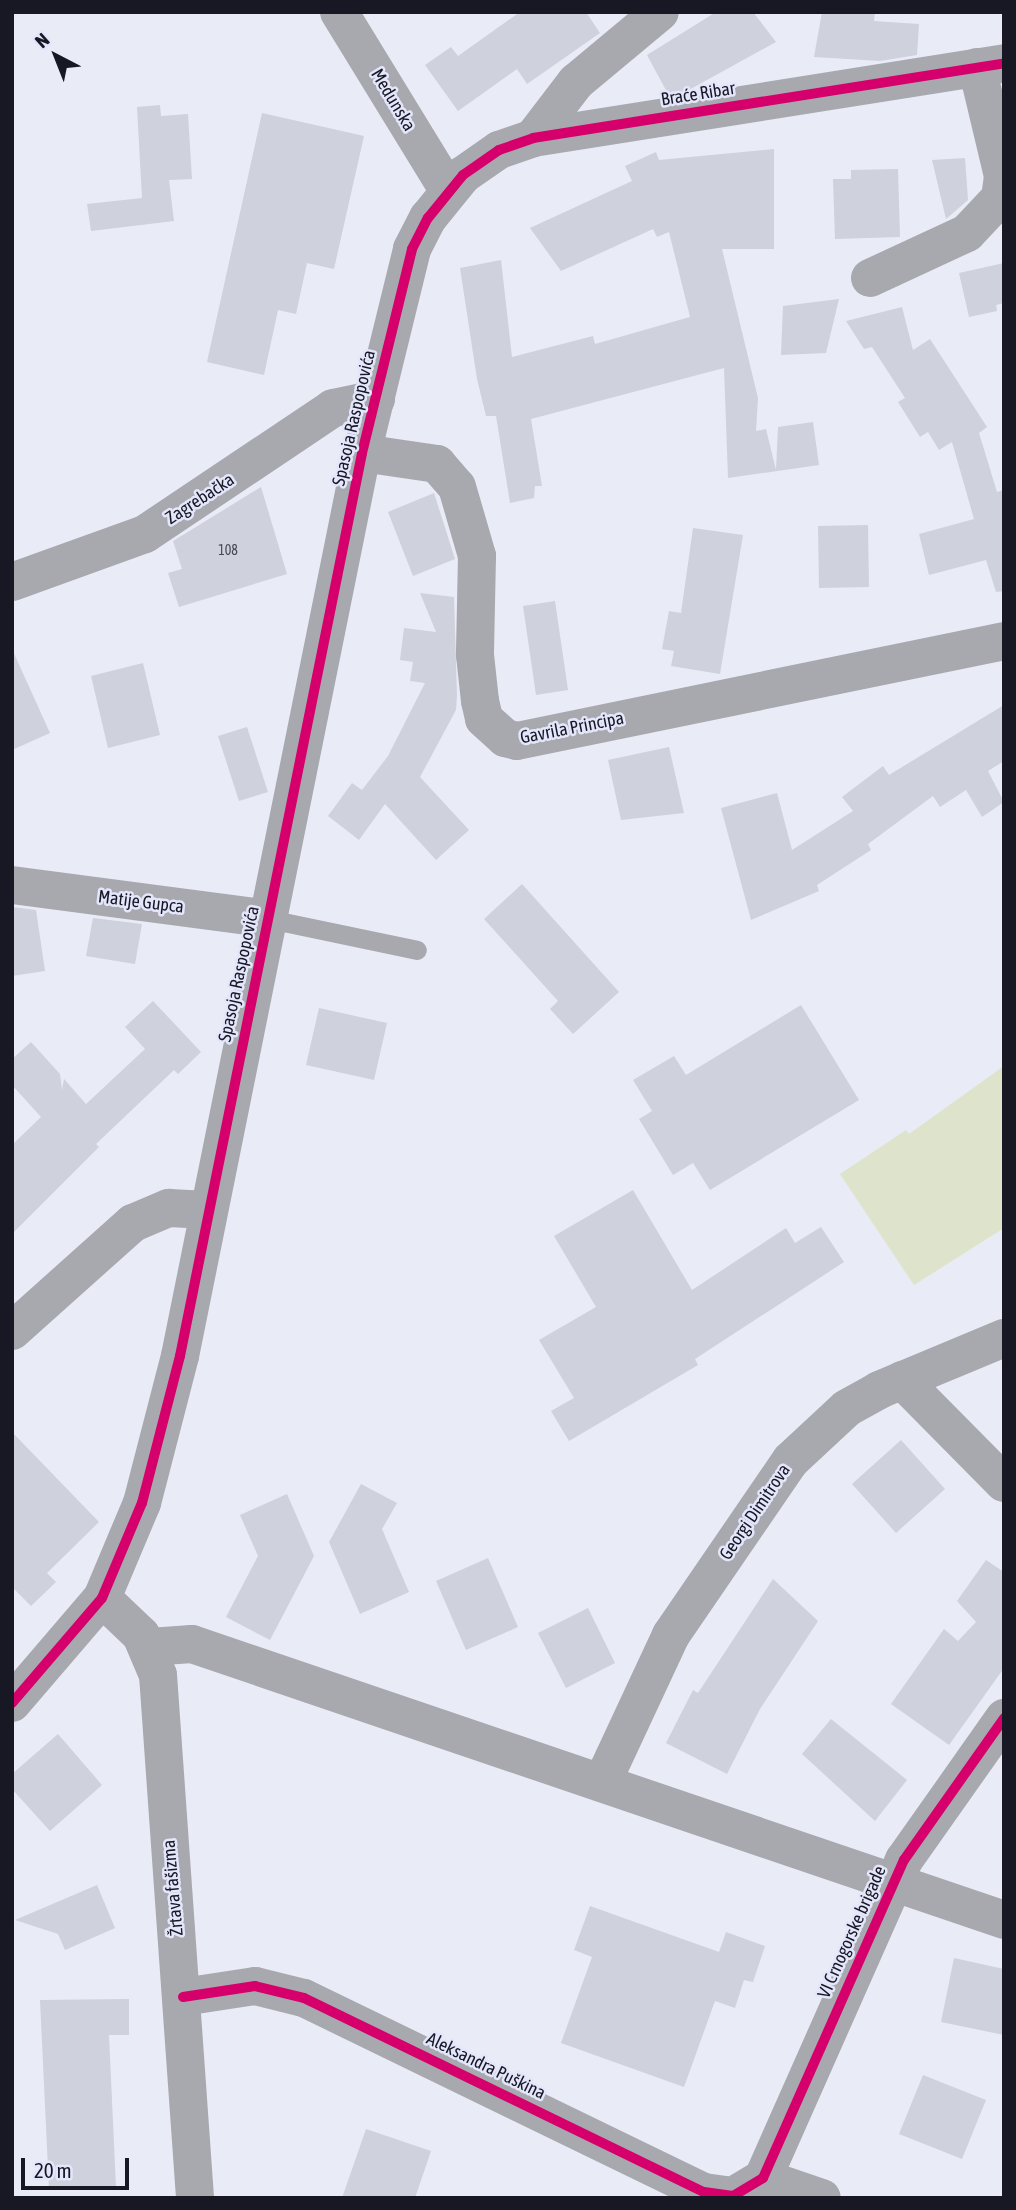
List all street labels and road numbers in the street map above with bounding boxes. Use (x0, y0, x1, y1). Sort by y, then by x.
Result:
street label: Medunska (366, 65, 420, 135)
street label: Braće Ribar (660, 78, 736, 110)
street label: Spasoja Raspopovića (328, 348, 380, 488)
street label: Zagrebačka (162, 469, 238, 529)
street label: Gavrila Principa (518, 707, 626, 749)
street label: Matije Gupca (97, 886, 185, 918)
street label: Spasoja Raspopovića (214, 904, 264, 1044)
street label: Georgi Dimitrova (715, 1460, 795, 1564)
street label: Žrtava fašizma (158, 1839, 188, 1937)
street label: VI Crnogorske brigade (813, 1862, 891, 2002)
street label: Aleksandra Puškina (423, 2028, 549, 2104)

